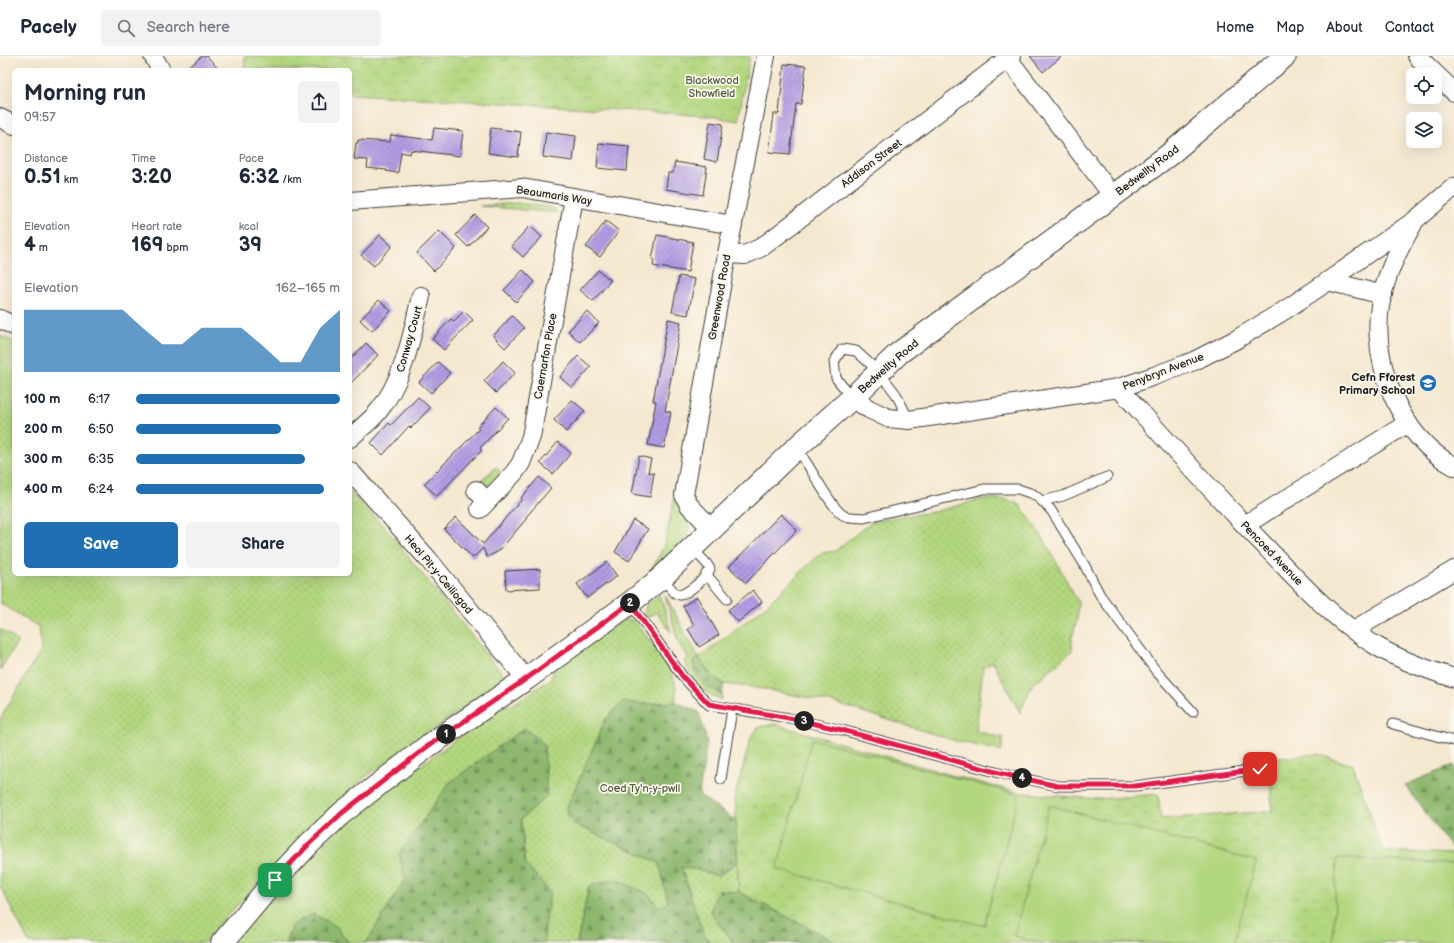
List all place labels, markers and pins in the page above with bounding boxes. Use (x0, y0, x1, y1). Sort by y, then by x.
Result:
place label: Cefn Fforest Primary School (1339, 371, 1415, 397)
school or university icon: Cefn Fforest Primary School (1418, 373, 1438, 393)
pin: 2 (620, 593, 640, 613)
pin: 3 (794, 711, 814, 731)
pin: 1 (436, 724, 456, 744)
pin (1243, 752, 1277, 786)
pin: 4 (1012, 768, 1032, 788)
pin (258, 863, 292, 897)

